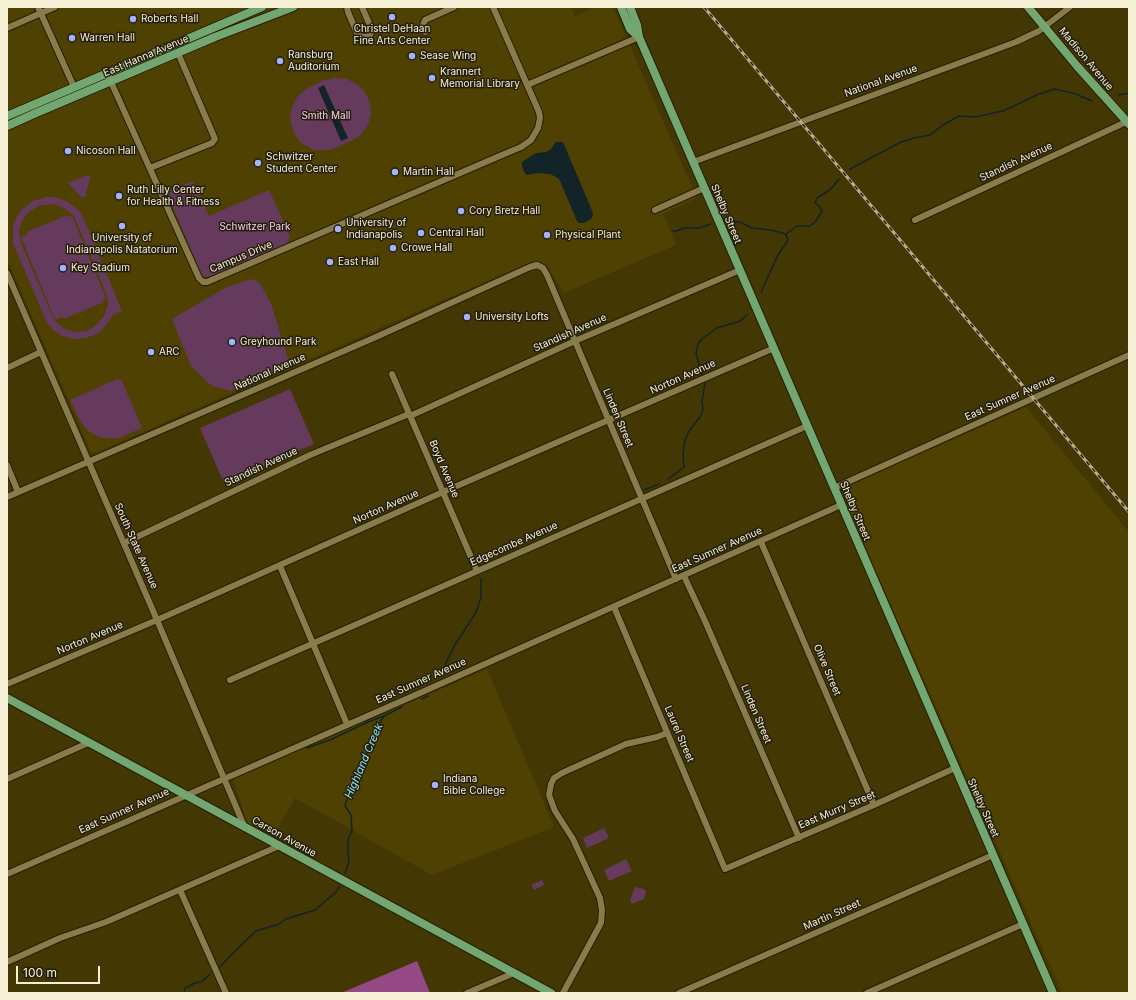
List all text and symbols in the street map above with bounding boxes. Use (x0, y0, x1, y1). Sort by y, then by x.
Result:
marker: Christel DeHaan Fine Arts Center (387, 12, 397, 22)
place label: Roberts Hall (141, 13, 198, 25)
marker: Roberts Hall (128, 14, 138, 24)
place label: Christel DeHaan Fine Arts Center (354, 23, 430, 46)
street label: Madison Avenue (1056, 25, 1116, 93)
place label: Warren Hall (80, 32, 135, 44)
marker: Warren Hall (67, 33, 77, 43)
street label: East Hanna Avenue (102, 33, 190, 79)
place label: Ransburg Auditorium (288, 49, 340, 72)
place label: Sease Wing (420, 50, 476, 62)
marker: Sease Wing (407, 51, 417, 61)
marker: Ransburg Auditorium (275, 56, 285, 66)
street label: National Avenue (843, 62, 919, 100)
place label: Krannert Memorial Library (440, 66, 520, 90)
marker: Krannert Memorial Library (427, 73, 437, 83)
park label: Smith Mall (301, 110, 351, 122)
street label: Standish Avenue (978, 140, 1054, 184)
place label: Nicoson Hall (76, 145, 136, 157)
marker: Nicoson Hall (63, 146, 73, 156)
place label: Schwitzer Student Center (266, 151, 337, 174)
marker: Schwitzer Student Center (253, 158, 263, 168)
place label: Martin Hall (403, 166, 454, 178)
marker: Martin Hall (390, 167, 400, 177)
street label: Shelby Street (708, 183, 744, 245)
place label: Ruth Lilly Center for Health & Fitness (127, 184, 220, 208)
marker: Ruth Lilly Center for Health & Fitness (114, 191, 124, 201)
place label: Cory Bretz Hall (469, 205, 540, 217)
marker: Cory Bretz Hall (456, 206, 466, 216)
place label: University of Indianapolis (346, 217, 406, 240)
marker: University of Indianapolis Natatorium (117, 221, 127, 231)
park label: Schwitzer Park (219, 221, 291, 233)
marker: University of Indianapolis (333, 224, 343, 234)
place label: Central Hall (429, 227, 484, 239)
marker: Central Hall (416, 228, 426, 238)
place label: Physical Plant (555, 229, 621, 241)
marker: Physical Plant (542, 230, 552, 240)
place label: University of Indianapolis Natatorium (66, 232, 178, 256)
street label: Campus Drive (208, 238, 274, 276)
place label: Crowe Hall (401, 242, 452, 254)
marker: Crowe Hall (388, 243, 398, 253)
place label: East Hall (338, 256, 379, 268)
marker: East Hall (325, 257, 335, 267)
place label: Key Stadium (71, 262, 130, 274)
marker: Key Stadium (58, 263, 68, 273)
place label: University Lofts (475, 311, 549, 323)
street label: Standish Avenue (532, 311, 608, 355)
marker: University Lofts (462, 312, 472, 322)
place label: Greyhound Park (240, 336, 316, 348)
marker: Greyhound Park (227, 337, 237, 347)
place label: ARC (159, 346, 180, 358)
marker: ARC (146, 347, 156, 357)
street label: National Avenue (233, 351, 307, 393)
street label: Norton Avenue (648, 357, 718, 397)
street label: East Sumner Avenue (963, 373, 1057, 423)
street label: Linden Street (600, 387, 636, 449)
street label: Boyd Avenue (426, 438, 462, 500)
street label: Standish Avenue (223, 445, 299, 489)
street label: Shelby Street (837, 480, 873, 542)
street label: Norton Avenue (351, 487, 421, 527)
street label: South State Avenue (112, 501, 160, 591)
street label: Edgecombe Avenue (468, 519, 560, 569)
street label: East Sumner Avenue (670, 525, 764, 575)
street label: Norton Avenue (55, 619, 125, 657)
street label: Olive Street (811, 642, 843, 698)
street label: East Sumner Avenue (374, 656, 468, 706)
street label: Linden Street (738, 683, 774, 745)
street label: Laurel Street (662, 704, 696, 764)
water label: Highland Creek (342, 721, 386, 801)
place label: Indiana Bible College (443, 773, 505, 796)
street label: Shelby Street (965, 777, 1001, 839)
marker: Indiana Bible College (430, 780, 440, 790)
street label: East Sumner Avenue (77, 786, 171, 836)
street label: East Murry Street (797, 788, 877, 832)
street label: Carson Avenue (250, 814, 318, 860)
street label: Martin Street (802, 897, 862, 933)
scale bar (18, 958, 102, 984)
text: 100 m (23, 965, 57, 980)

